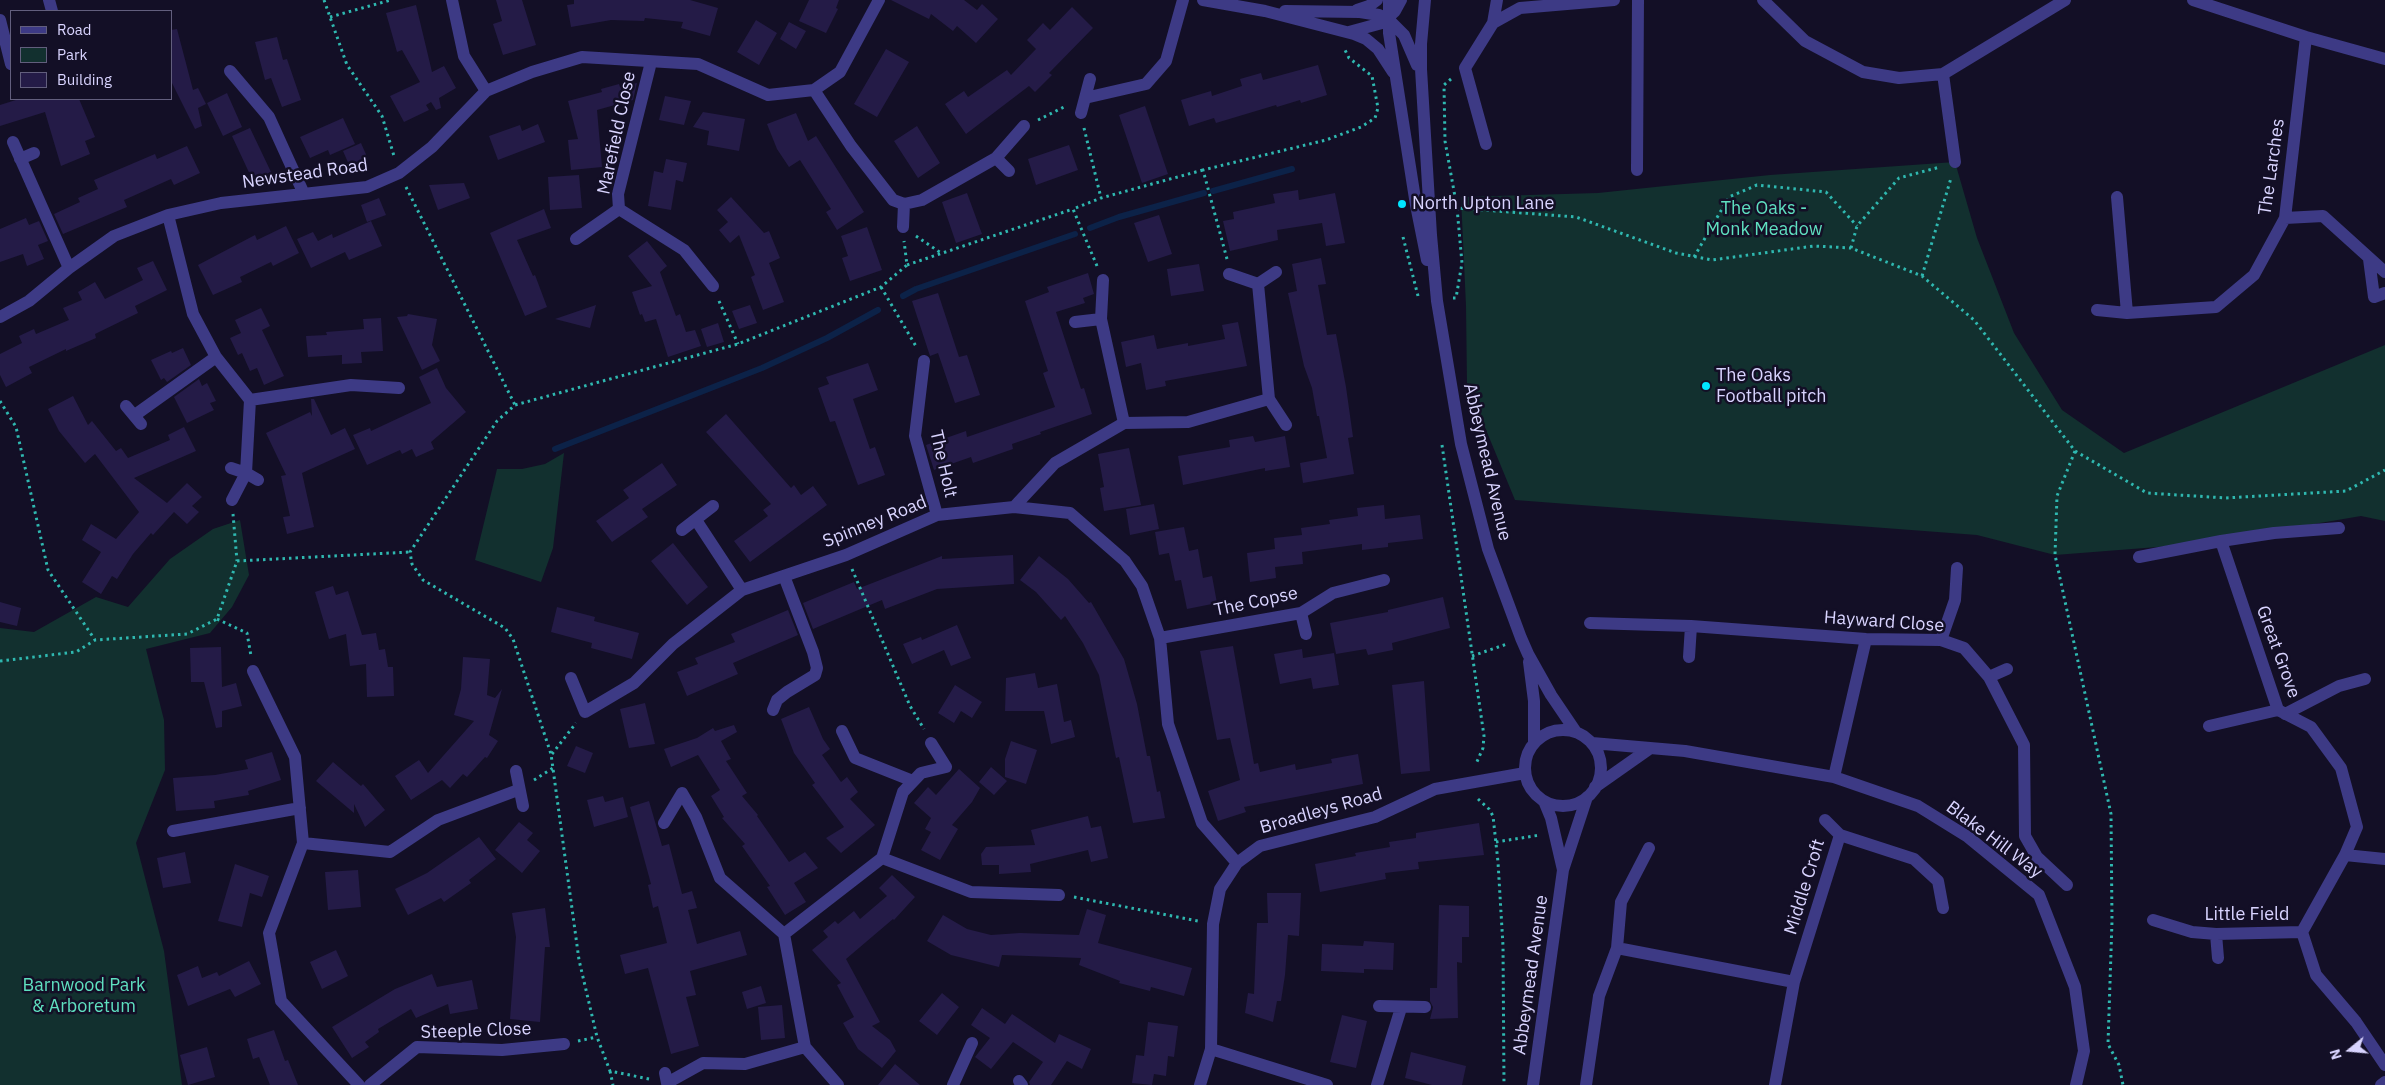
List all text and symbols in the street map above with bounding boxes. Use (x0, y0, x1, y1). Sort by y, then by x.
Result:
legend (10, 10, 172, 100)
text: Road (57, 20, 92, 39)
text: Park (57, 45, 87, 64)
text: Building (57, 70, 112, 89)
street label: Marefield Close (593, 70, 641, 196)
street label: The Larches (2255, 117, 2289, 217)
street label: Newstead Road (241, 154, 369, 194)
place label: North Upton Lane (1412, 193, 1554, 215)
marker: North Upton Lane (1396, 198, 1408, 210)
park label: The Oaks - Monk Meadow (1705, 198, 1823, 240)
place label: The Oaks Football pitch (1716, 365, 1827, 408)
marker: The Oaks Football pitch (1700, 380, 1712, 392)
street label: Abbeymead Avenue (1458, 381, 1516, 543)
street label: The Holt (925, 428, 961, 500)
street label: Spinney Road (820, 491, 930, 553)
street label: The Copse (1212, 583, 1300, 621)
street label: Great Grove (2251, 603, 2305, 701)
street label: Hayward Close (1823, 607, 1945, 637)
street label: Broadleys Road (1257, 783, 1385, 839)
street label: Blake Hill Way (1942, 797, 2046, 883)
street label: Middle Croft (1780, 837, 1830, 937)
street label: Abbeymead Avenue (1509, 894, 1553, 1056)
street label: Little Field (2205, 904, 2289, 926)
park label: Barnwood Park & Arboretum (22, 975, 146, 1018)
street label: Steeple Close (420, 1018, 532, 1044)
north arrow (2325, 1025, 2375, 1075)
text: N (2326, 1047, 2346, 1062)

